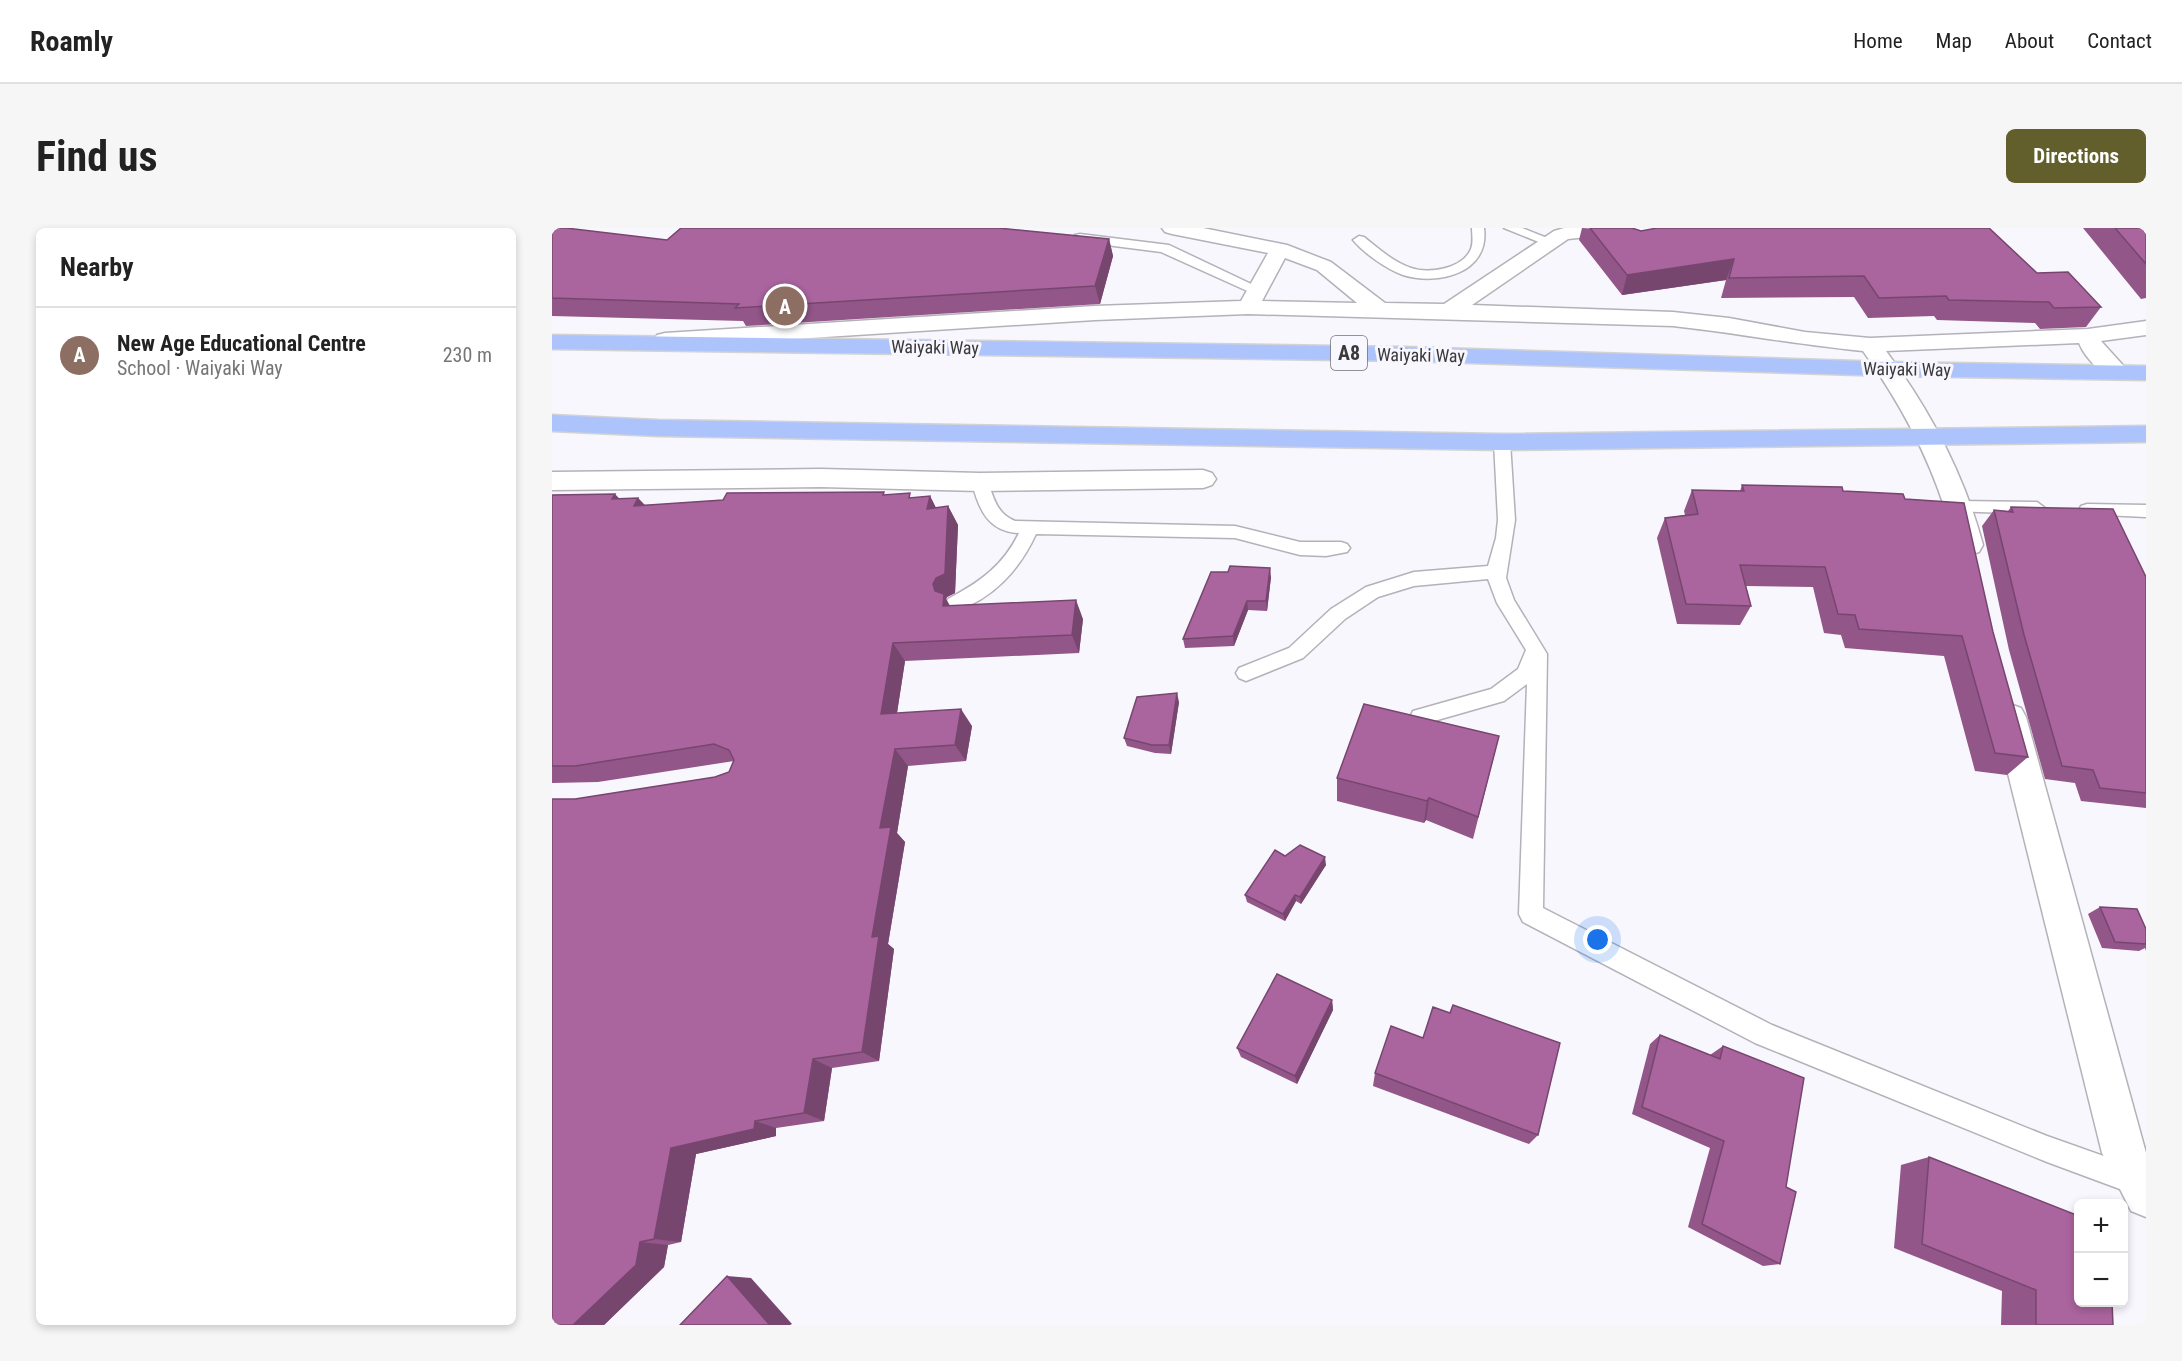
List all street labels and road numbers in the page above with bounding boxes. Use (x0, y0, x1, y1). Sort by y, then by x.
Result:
street label: Waiyaki Way (891, 336, 980, 358)
road number: A8 (1331, 336, 1367, 370)
street label: Waiyaki Way (1377, 344, 1466, 366)
street label: Waiyaki Way (1863, 358, 1952, 380)

